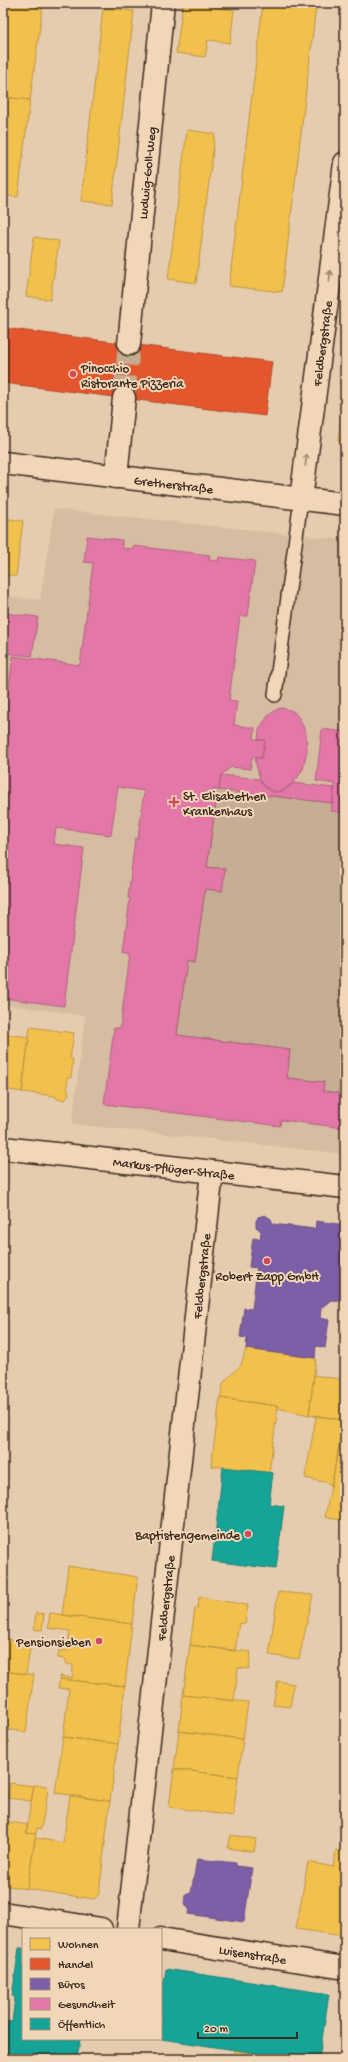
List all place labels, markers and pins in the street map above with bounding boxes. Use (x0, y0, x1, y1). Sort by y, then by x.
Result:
place label: Pinocchio Ristorante Pizzeria (80, 362, 184, 392)
marker: Pinocchio Ristorante Pizzeria (68, 369, 78, 379)
place label: St. Elisabethen Krankenhaus (183, 790, 267, 820)
marker: St. Elisabethen Krankenhaus (168, 796, 180, 808)
marker: Robert Zapp GmbH (262, 1256, 272, 1266)
place label: Robert Zapp GmbH (215, 1270, 319, 1285)
place label: Baptistengemeinde (134, 1529, 240, 1544)
marker: Baptistengemeinde (243, 1529, 253, 1539)
place label: Pensionsieben (15, 1636, 92, 1651)
marker: Pensionsieben (94, 1636, 104, 1646)

